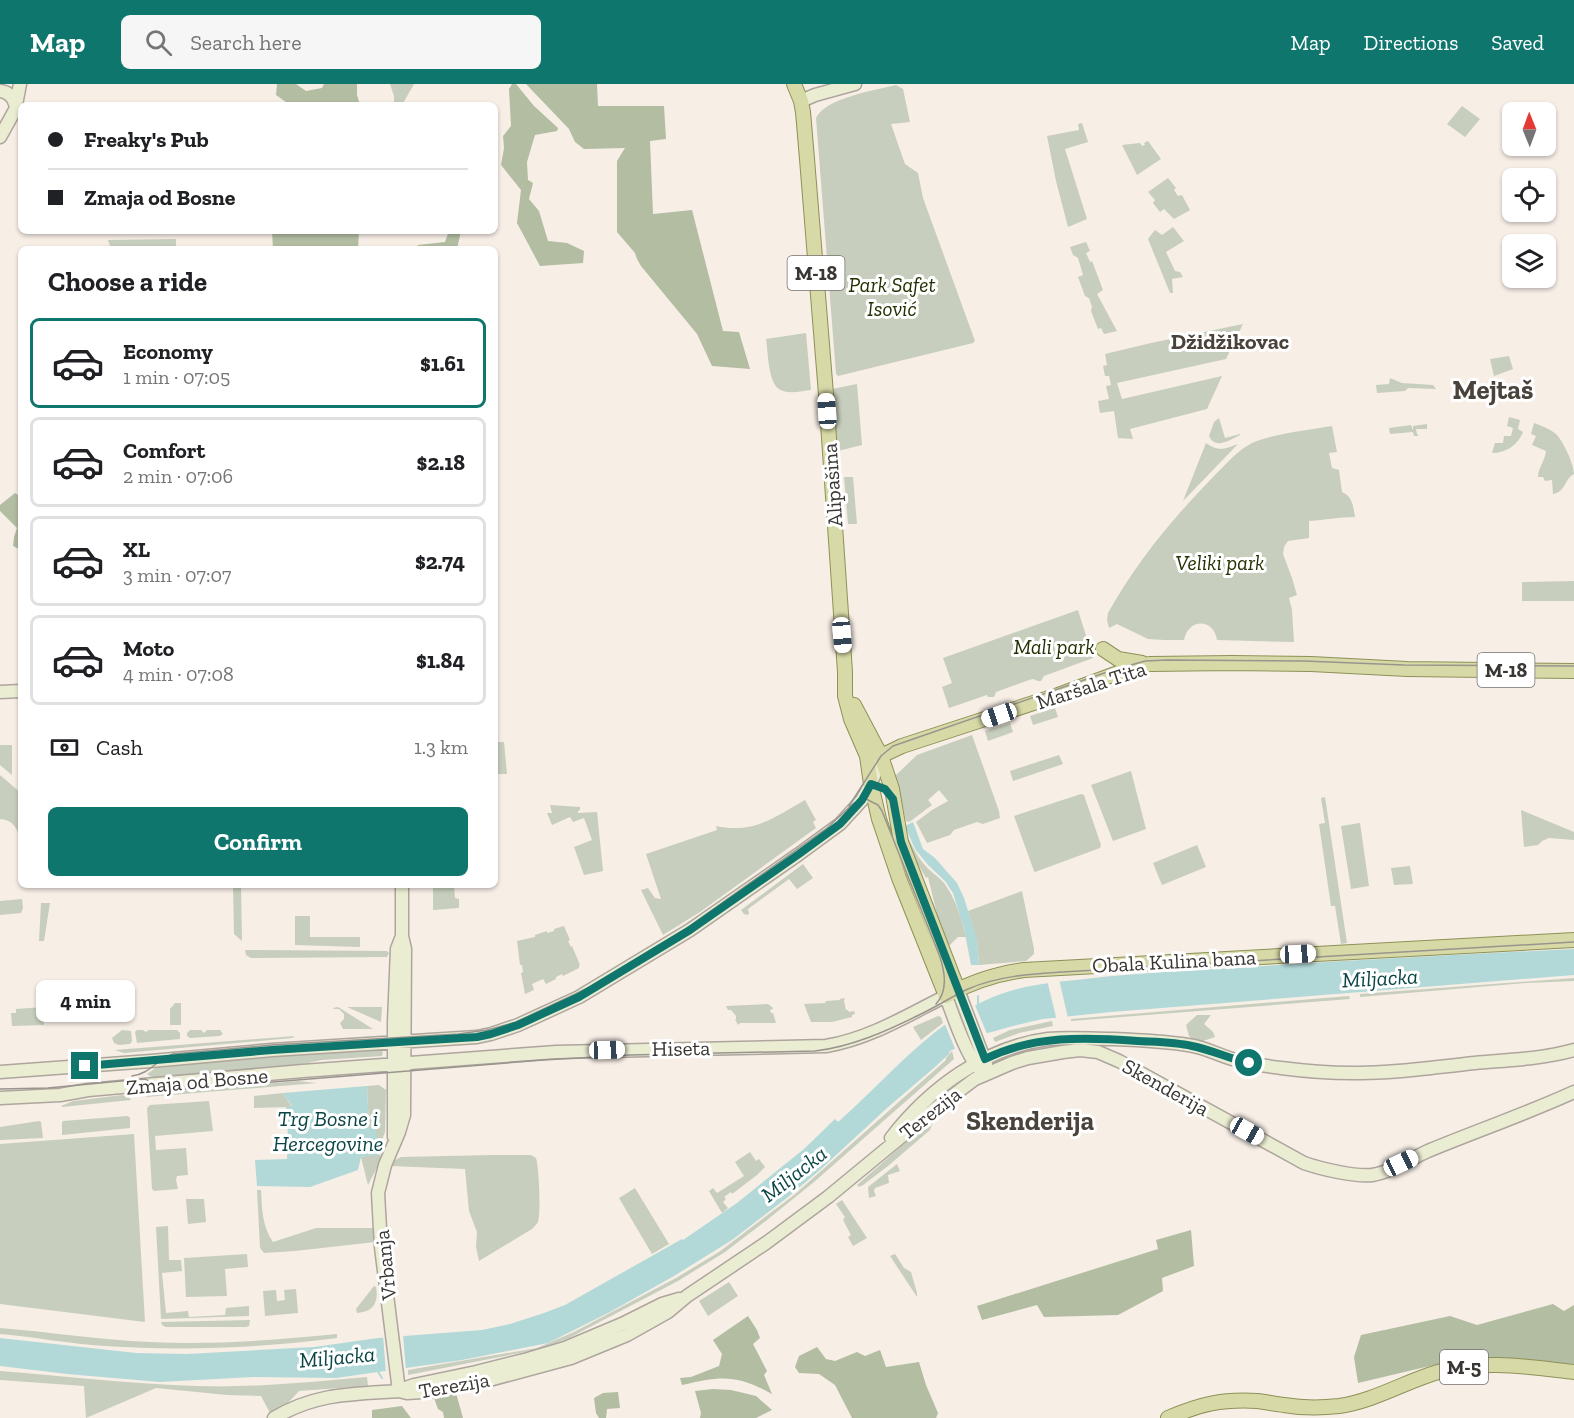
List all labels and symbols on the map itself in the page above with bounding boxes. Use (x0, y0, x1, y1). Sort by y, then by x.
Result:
north arrow (1502, 102, 1556, 156)
road number: M-18 (788, 256, 844, 290)
park label: Park Safet Isović (848, 272, 936, 321)
district label: Džidžikovac (1171, 328, 1290, 355)
district label: Mejtaš (1453, 374, 1533, 406)
car (817, 392, 837, 430)
street label: Alipašina (817, 442, 847, 528)
park label: Veliki park (1176, 550, 1264, 575)
car (831, 616, 853, 654)
park label: Mali park (1013, 634, 1095, 659)
road number: M-18 (1478, 653, 1534, 687)
street label: Maršala Tita (1033, 656, 1149, 714)
car (979, 701, 1019, 729)
street label: Obala Kulina bana (1091, 944, 1257, 978)
car (1280, 944, 1316, 964)
water label: Miljacka (1341, 963, 1419, 993)
callout: 4 min (36, 979, 134, 1021)
street label: Hiseta (651, 1035, 711, 1061)
car (589, 1040, 625, 1060)
route start (1235, 1049, 1262, 1076)
route end (71, 1052, 98, 1079)
street label: Skenderija (1118, 1053, 1214, 1122)
street label: Zmaja od Bosne (125, 1062, 269, 1101)
street label: Terezija (894, 1081, 966, 1146)
water label: Trg Bosne i Hercegovine (273, 1105, 383, 1157)
district label: Skenderija (966, 1105, 1094, 1137)
car (1227, 1114, 1267, 1148)
water label: Miljacka (756, 1140, 832, 1208)
car (1381, 1147, 1421, 1179)
street label: Vrbanja (369, 1229, 402, 1302)
water label: Miljacka (298, 1340, 376, 1374)
road number: M-5 (1440, 1350, 1488, 1384)
street label: Terezija (417, 1366, 491, 1404)

